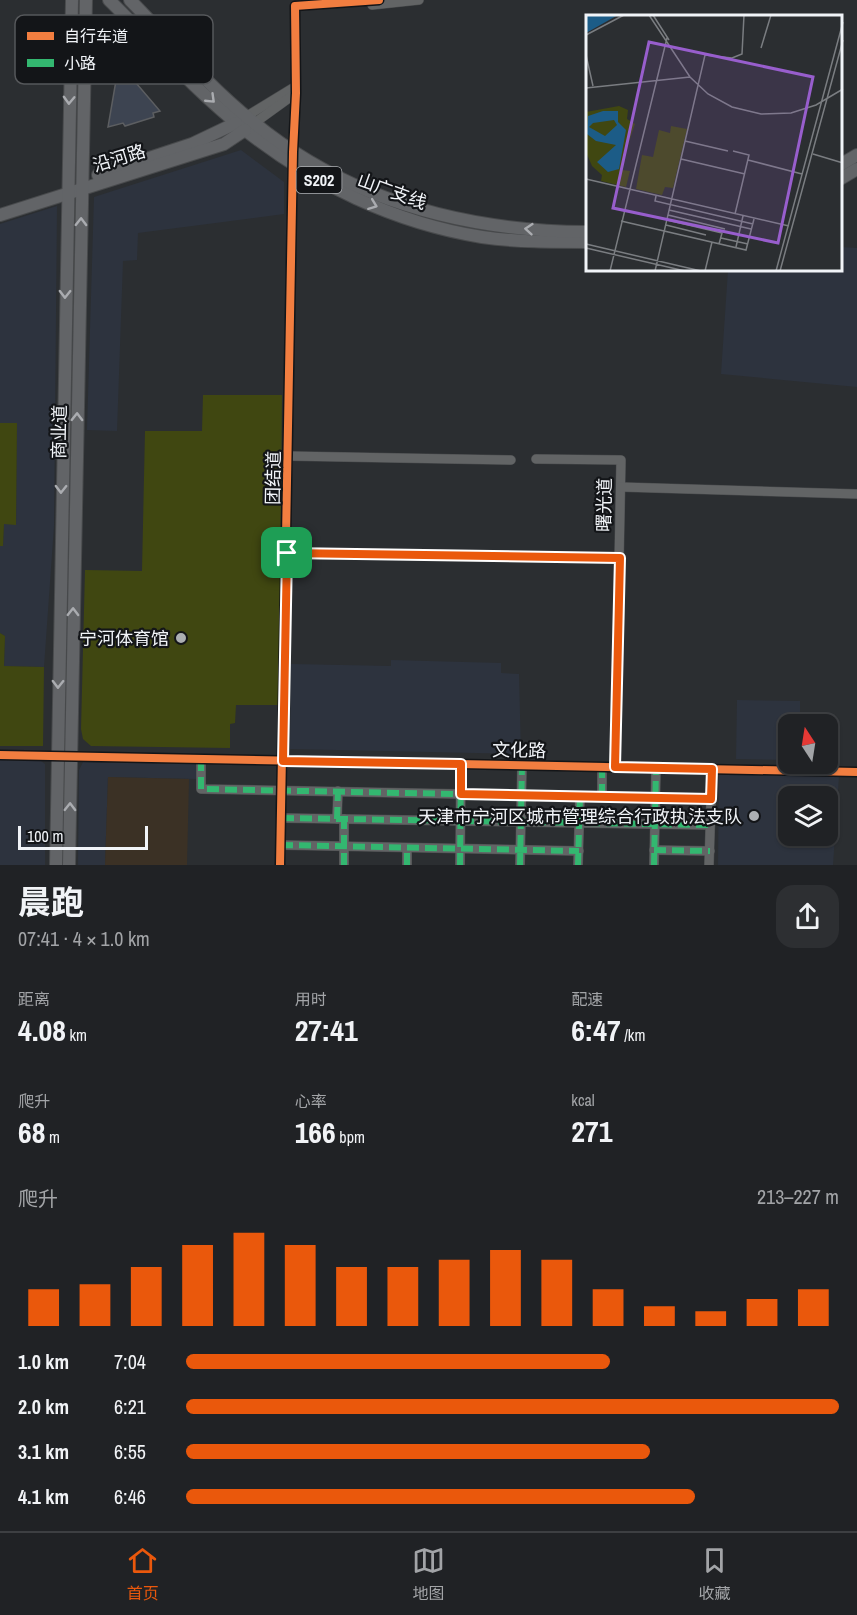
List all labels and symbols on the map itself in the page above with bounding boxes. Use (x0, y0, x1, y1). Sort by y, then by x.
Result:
legend (15, 15, 213, 84)
inset map (586, 15, 842, 272)
text: 自行车道 (64, 25, 128, 47)
text: 小路 (64, 52, 96, 74)
one-way arrow (204, 92, 215, 103)
one-way arrow (63, 96, 75, 105)
street label: 沿河路 (90, 138, 148, 178)
road number: S202 (296, 167, 342, 193)
street label: 山广支线 (354, 167, 430, 215)
one-way arrow (367, 198, 378, 210)
one-way arrow (74, 217, 87, 226)
one-way arrow (524, 223, 533, 236)
one-way arrow (58, 290, 71, 299)
street label: 商业道 (46, 405, 72, 459)
one-way arrow (71, 412, 83, 421)
street label: 团结道 (260, 451, 286, 505)
street label: 曙光道 (591, 478, 617, 532)
one-way arrow (55, 485, 67, 494)
pin (261, 527, 312, 578)
one-way arrow (67, 607, 79, 616)
place label: 宁河体育馆 (79, 626, 169, 651)
marker: 宁河体育馆 (174, 631, 188, 645)
one-way arrow (52, 680, 64, 689)
north arrow (778, 714, 838, 774)
street label: 文化路 (492, 737, 546, 763)
one-way arrow (63, 802, 76, 811)
place label: 天津市宁河区城市管理综合行政执法支队 (418, 804, 742, 829)
marker: 天津市宁河区城市管理综合行政执法支队 (747, 809, 761, 823)
scale bar (18, 823, 148, 851)

